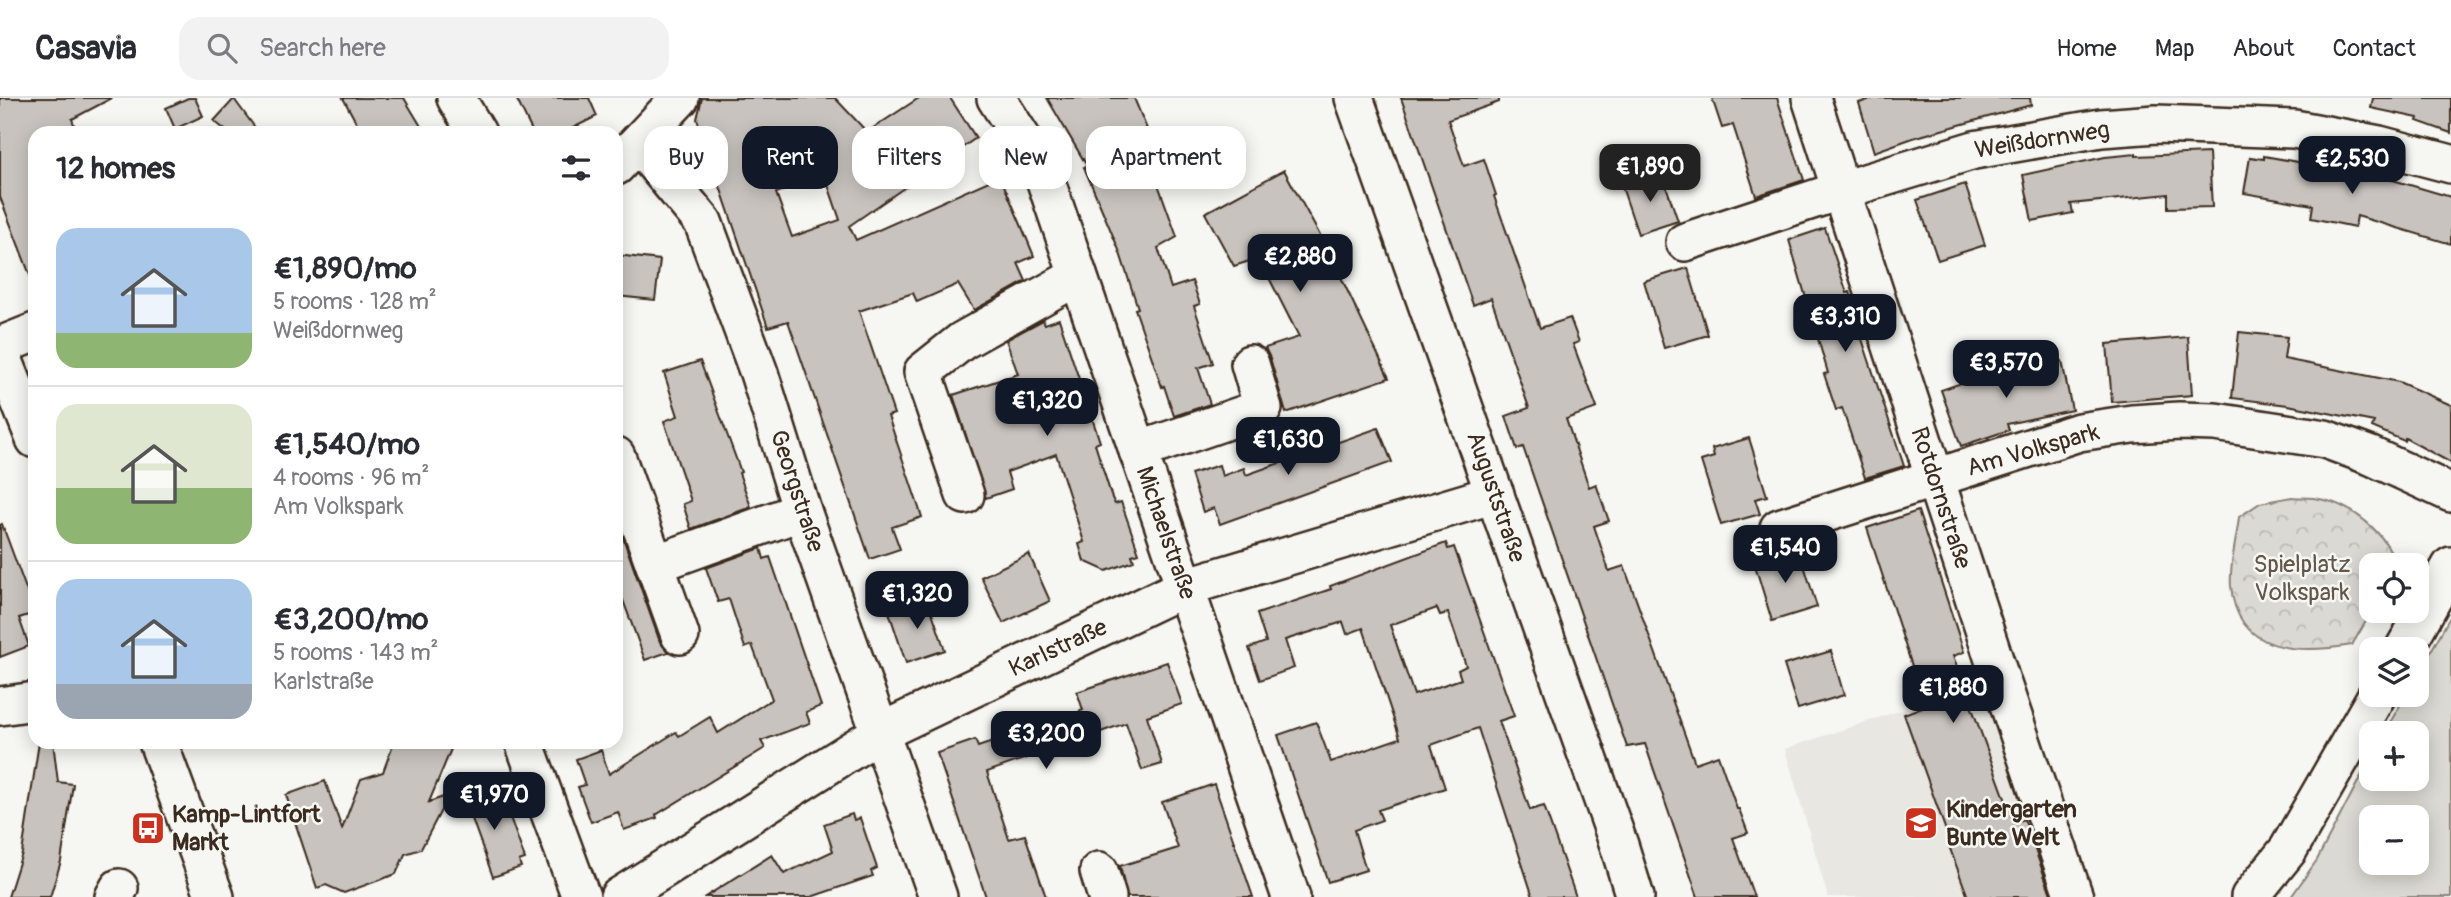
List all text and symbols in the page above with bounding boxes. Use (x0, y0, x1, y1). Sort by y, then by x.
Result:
search box (179, 17, 669, 80)
text: Casavia (35, 28, 137, 69)
icon: search (203, 29, 241, 67)
text: Search here (259, 32, 386, 64)
text: Home (2056, 34, 2117, 63)
text: Map (2155, 34, 2195, 63)
text: About (2233, 34, 2295, 63)
text: Contact (2333, 34, 2416, 63)
street label: Weißdornweg (1973, 115, 2111, 165)
chip: Buy (644, 126, 728, 189)
chip: Rent (742, 126, 838, 189)
chip: Filters (852, 126, 965, 189)
chip: New (979, 126, 1072, 189)
chip: Apartment (1086, 126, 1246, 189)
pin: €2,530 (2295, 136, 2409, 196)
pin: €1,890 (1593, 144, 1707, 204)
text: €2,530 (2315, 144, 2389, 173)
icon: filters (557, 149, 595, 187)
text: 12 homes (56, 150, 175, 187)
text: €1,890 (1615, 152, 1685, 181)
pin: €2,880 (1243, 234, 1357, 294)
text: €2,880 (1264, 242, 1336, 271)
text: €1,890/mo (273, 250, 417, 287)
icon: home (112, 256, 196, 340)
text: 5 rooms · 128 m² (273, 287, 437, 316)
pin: €3,310 (1788, 294, 1902, 354)
text: €3,310 (1809, 302, 1881, 331)
text: Weißdornweg (273, 316, 403, 345)
pin: €3,570 (1949, 341, 2063, 400)
text: €3,570 (1969, 348, 2043, 377)
pin: €1,320 (990, 378, 1104, 438)
text: €1,320 (1011, 386, 1083, 415)
street label: Am Volkspark (1963, 417, 2103, 483)
pin: €1,630 (1231, 418, 1345, 477)
street label: Rotdornstraße (1904, 423, 1978, 573)
text: €1,630 (1252, 425, 1324, 454)
text: €1,540/mo (273, 426, 420, 463)
street label: Georgstraße (764, 426, 830, 556)
street label: Auguststraße (1460, 428, 1532, 566)
icon: home (112, 432, 196, 516)
text: 4 rooms · 96 m² (273, 463, 429, 492)
street label: Michaelstraße (1130, 463, 1202, 603)
text: Am Volkspark (273, 492, 404, 521)
pin: €1,540 (1728, 526, 1842, 585)
text: €1,540 (1749, 533, 1821, 562)
park label: Spielplatz Volkspark (2254, 550, 2350, 607)
map controls (2359, 553, 2429, 875)
button: locate (2359, 553, 2429, 623)
pin: €1,320 (860, 572, 974, 631)
text: €1,320 (881, 579, 953, 608)
text: €3,200/mo (273, 601, 428, 638)
icon: home (112, 607, 196, 691)
street label: Karlstraße (1004, 613, 1112, 683)
button: layers (2359, 637, 2429, 707)
text: 5 rooms · 143 m² (273, 638, 438, 667)
pin: €1,880 (1896, 666, 2010, 725)
text: Karlstraße (273, 667, 374, 696)
text: €1,880 (1919, 673, 1987, 702)
pin: €3,200 (989, 712, 1103, 771)
text: €3,200 (1007, 719, 1085, 748)
button: + (2359, 721, 2429, 791)
pin: €1,970 (437, 772, 551, 832)
text: €1,970 (459, 780, 529, 809)
place label: Kindergarten Bunte Welt (1946, 795, 2077, 852)
place label: Kamp-Lintfort Markt (172, 800, 322, 857)
school or university icon: Kindergarten Bunte Welt (1902, 804, 1940, 842)
button: − (2359, 805, 2429, 875)
bus stop icon: Kamp-Lintfort Markt (129, 809, 167, 847)

